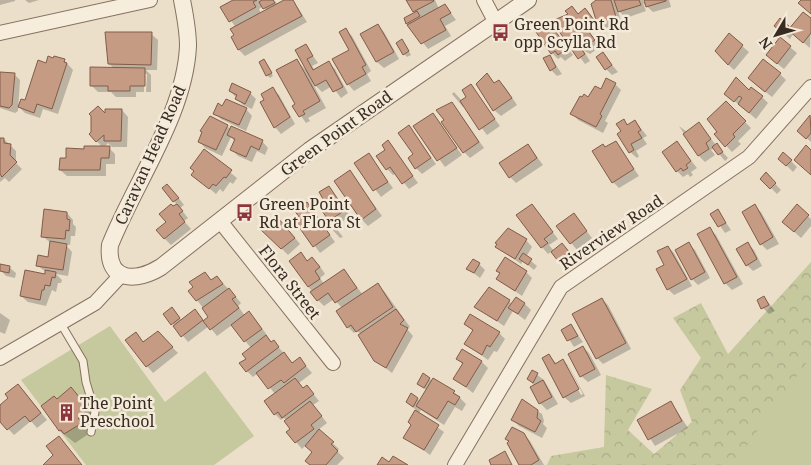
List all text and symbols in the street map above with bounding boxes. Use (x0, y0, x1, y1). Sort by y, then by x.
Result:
north arrow (751, 10, 801, 60)
place label: Green Point Rd opp Scylla Rd (514, 13, 629, 53)
bus stop icon: Green Point Rd opp Scylla Rd (490, 23, 510, 43)
text: N (754, 33, 776, 54)
street label: Caravan Head Road (109, 82, 191, 228)
street label: Green Point Road (276, 85, 397, 181)
street label: Riverview Road (555, 189, 667, 275)
place label: Green Point Rd at Flora St (259, 193, 361, 233)
bus stop icon: Green Point Rd at Flora St (235, 203, 255, 223)
street label: Flora Street (254, 240, 326, 324)
place label: The Point Preschool (80, 392, 154, 432)
building icon: The Point Preschool (56, 402, 76, 422)

